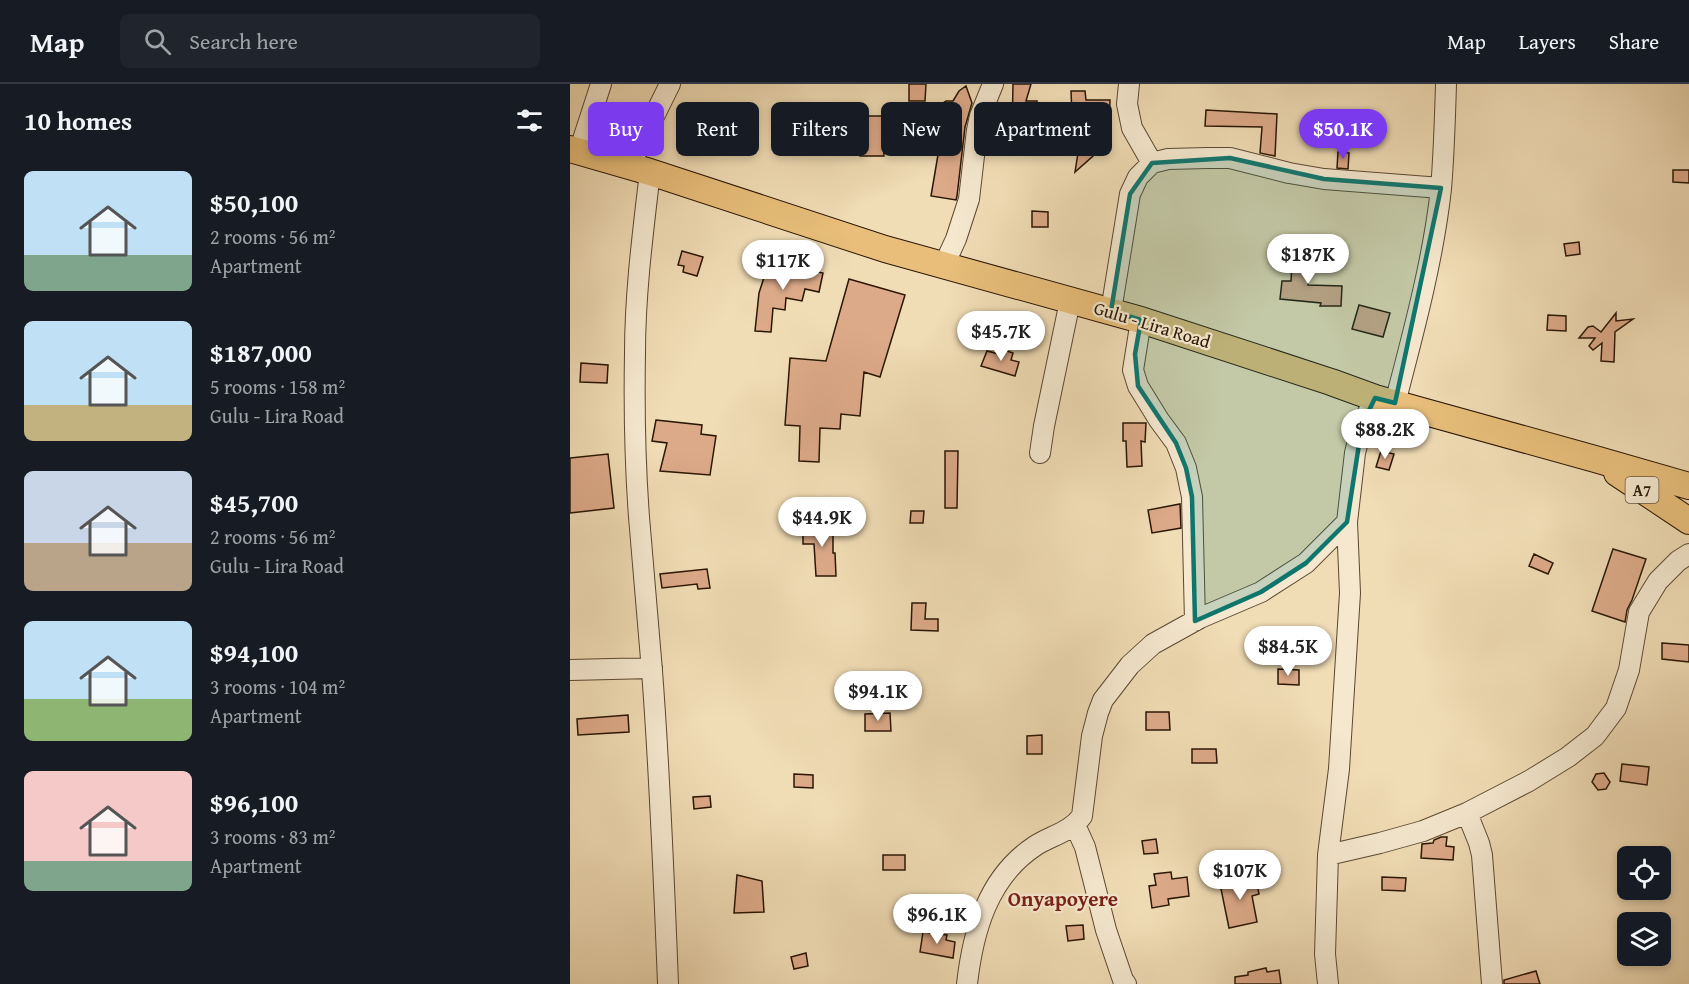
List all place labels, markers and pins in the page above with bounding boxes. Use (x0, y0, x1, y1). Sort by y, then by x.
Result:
pin: $50.1K (1294, 109, 1392, 160)
pin: $187K (1266, 234, 1350, 285)
pin: $117K (741, 240, 825, 291)
pin: $45.7K (952, 311, 1050, 362)
pin: $88.2K (1336, 409, 1434, 460)
pin: $44.9K (773, 497, 871, 548)
pin: $84.5K (1239, 626, 1337, 677)
pin: $94.1K (829, 671, 927, 722)
pin: $107K (1198, 850, 1282, 901)
pin: $96.1K (888, 894, 986, 945)

